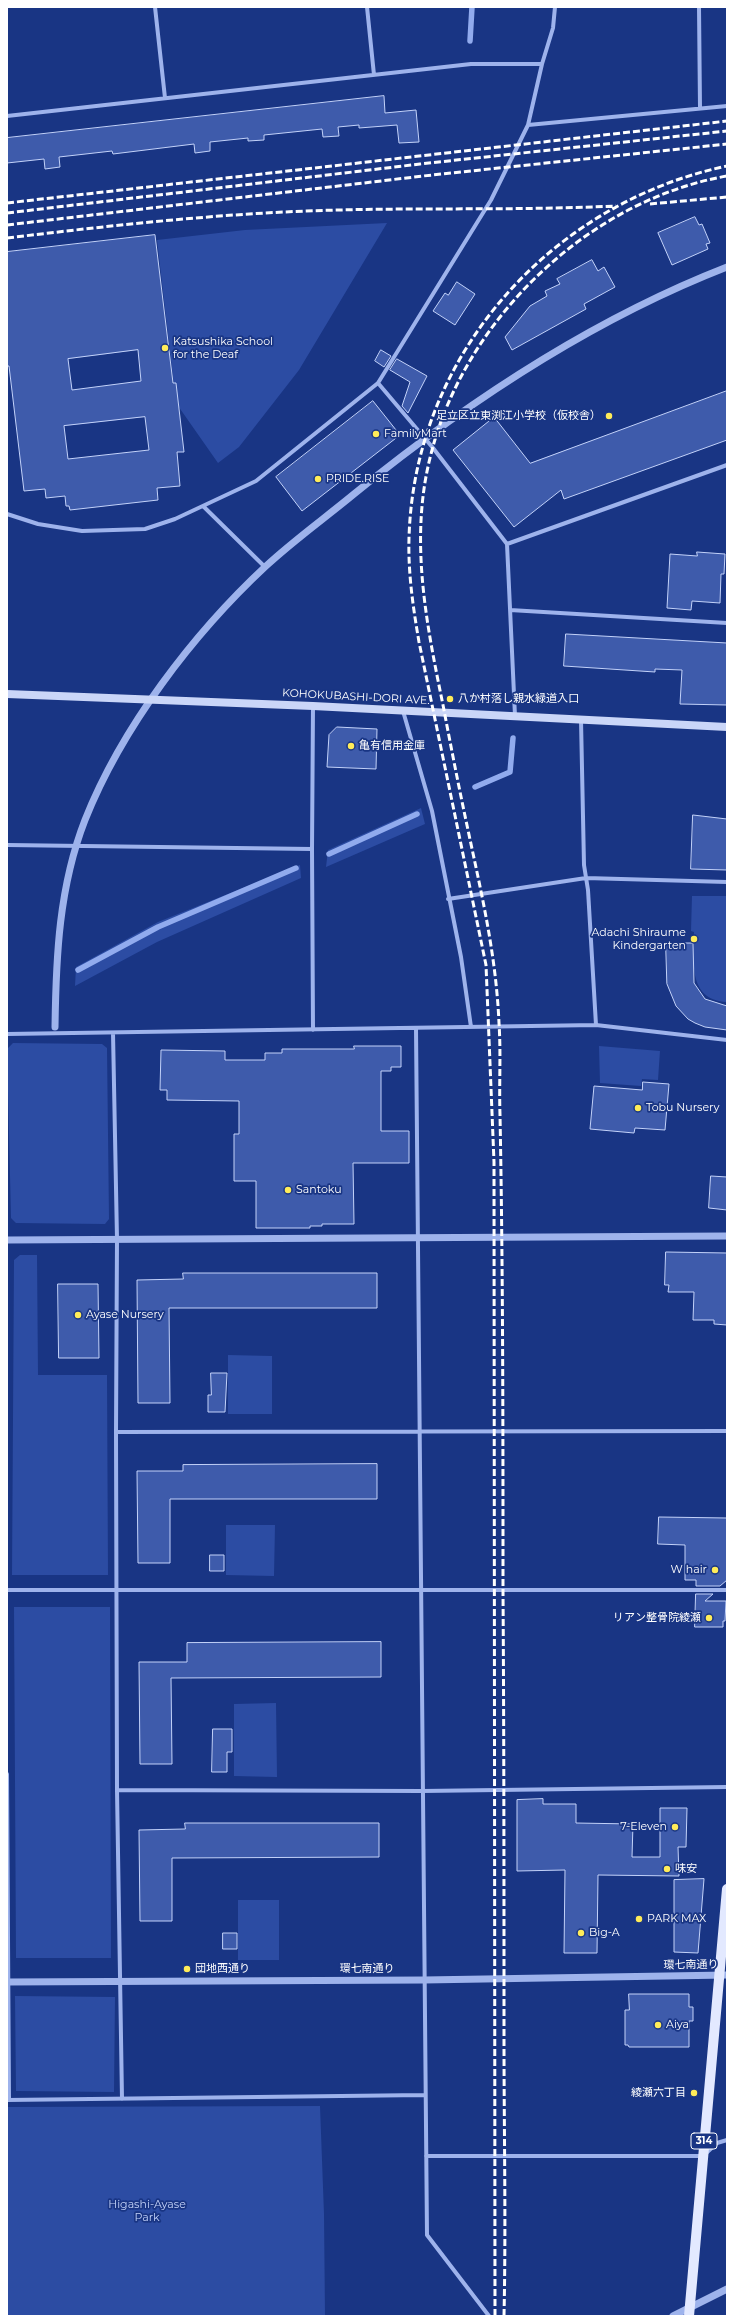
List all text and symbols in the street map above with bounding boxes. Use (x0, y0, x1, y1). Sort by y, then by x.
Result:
place label: Katsushika School for the Deaf (173, 335, 273, 361)
marker: Katsushika School for the Deaf (160, 343, 170, 353)
place label: 足立区立東渕江小学校（仮校舎） (436, 409, 601, 423)
marker: 足立区立東渕江小学校（仮校舎） (604, 411, 614, 421)
place label: FamilyMart (384, 427, 447, 441)
marker: FamilyMart (371, 429, 381, 439)
place label: PRIDE.RISE (326, 472, 389, 486)
marker: PRIDE.RISE (313, 474, 323, 484)
street label: KOHOKUBASHI-DORI AVE. (282, 687, 430, 707)
place label: 八か村落し親水緑道入口 (458, 692, 579, 706)
marker: 八か村落し親水緑道入口 (445, 694, 455, 704)
place label: 亀有信用金庫 (359, 739, 425, 753)
marker: 亀有信用金庫 (346, 741, 356, 751)
place label: Adachi Shiraume Kindergarten (592, 926, 686, 952)
marker: Adachi Shiraume Kindergarten (689, 934, 699, 944)
place label: Tobu Nursery (646, 1101, 719, 1115)
marker: Tobu Nursery (633, 1103, 643, 1113)
place label: Santoku (296, 1183, 342, 1197)
marker: Santoku (283, 1185, 293, 1195)
place label: Ayase Nursery (86, 1308, 164, 1322)
marker: Ayase Nursery (73, 1310, 83, 1320)
place label: W hair (671, 1563, 707, 1577)
marker: W hair (710, 1565, 720, 1575)
place label: リアン整骨院綾瀬 (613, 1611, 701, 1625)
marker: リアン整骨院綾瀬 (704, 1613, 714, 1623)
place label: 7-Eleven (620, 1820, 667, 1834)
marker: 7-Eleven (670, 1822, 680, 1832)
place label: 味安 (675, 1862, 697, 1876)
marker: 味安 (662, 1864, 672, 1874)
place label: PARK MAX (647, 1912, 706, 1926)
marker: PARK MAX (634, 1914, 644, 1924)
place label: Big-A (589, 1926, 620, 1940)
marker: Big-A (576, 1928, 586, 1938)
street label: 環七南通り (663, 1958, 719, 1972)
place label: 団地西通り (195, 1962, 250, 1976)
street label: 環七南通り (340, 1962, 394, 1976)
marker: 団地西通り (182, 1964, 192, 1974)
place label: Aiya (666, 2018, 689, 2032)
marker: Aiya (653, 2020, 663, 2030)
place label: 綾瀬六丁目 (631, 2086, 686, 2100)
marker: 綾瀬六丁目 (689, 2088, 699, 2098)
road number: 314 (691, 2133, 717, 2149)
park label: Higashi-Ayase Park (108, 2198, 186, 2224)

